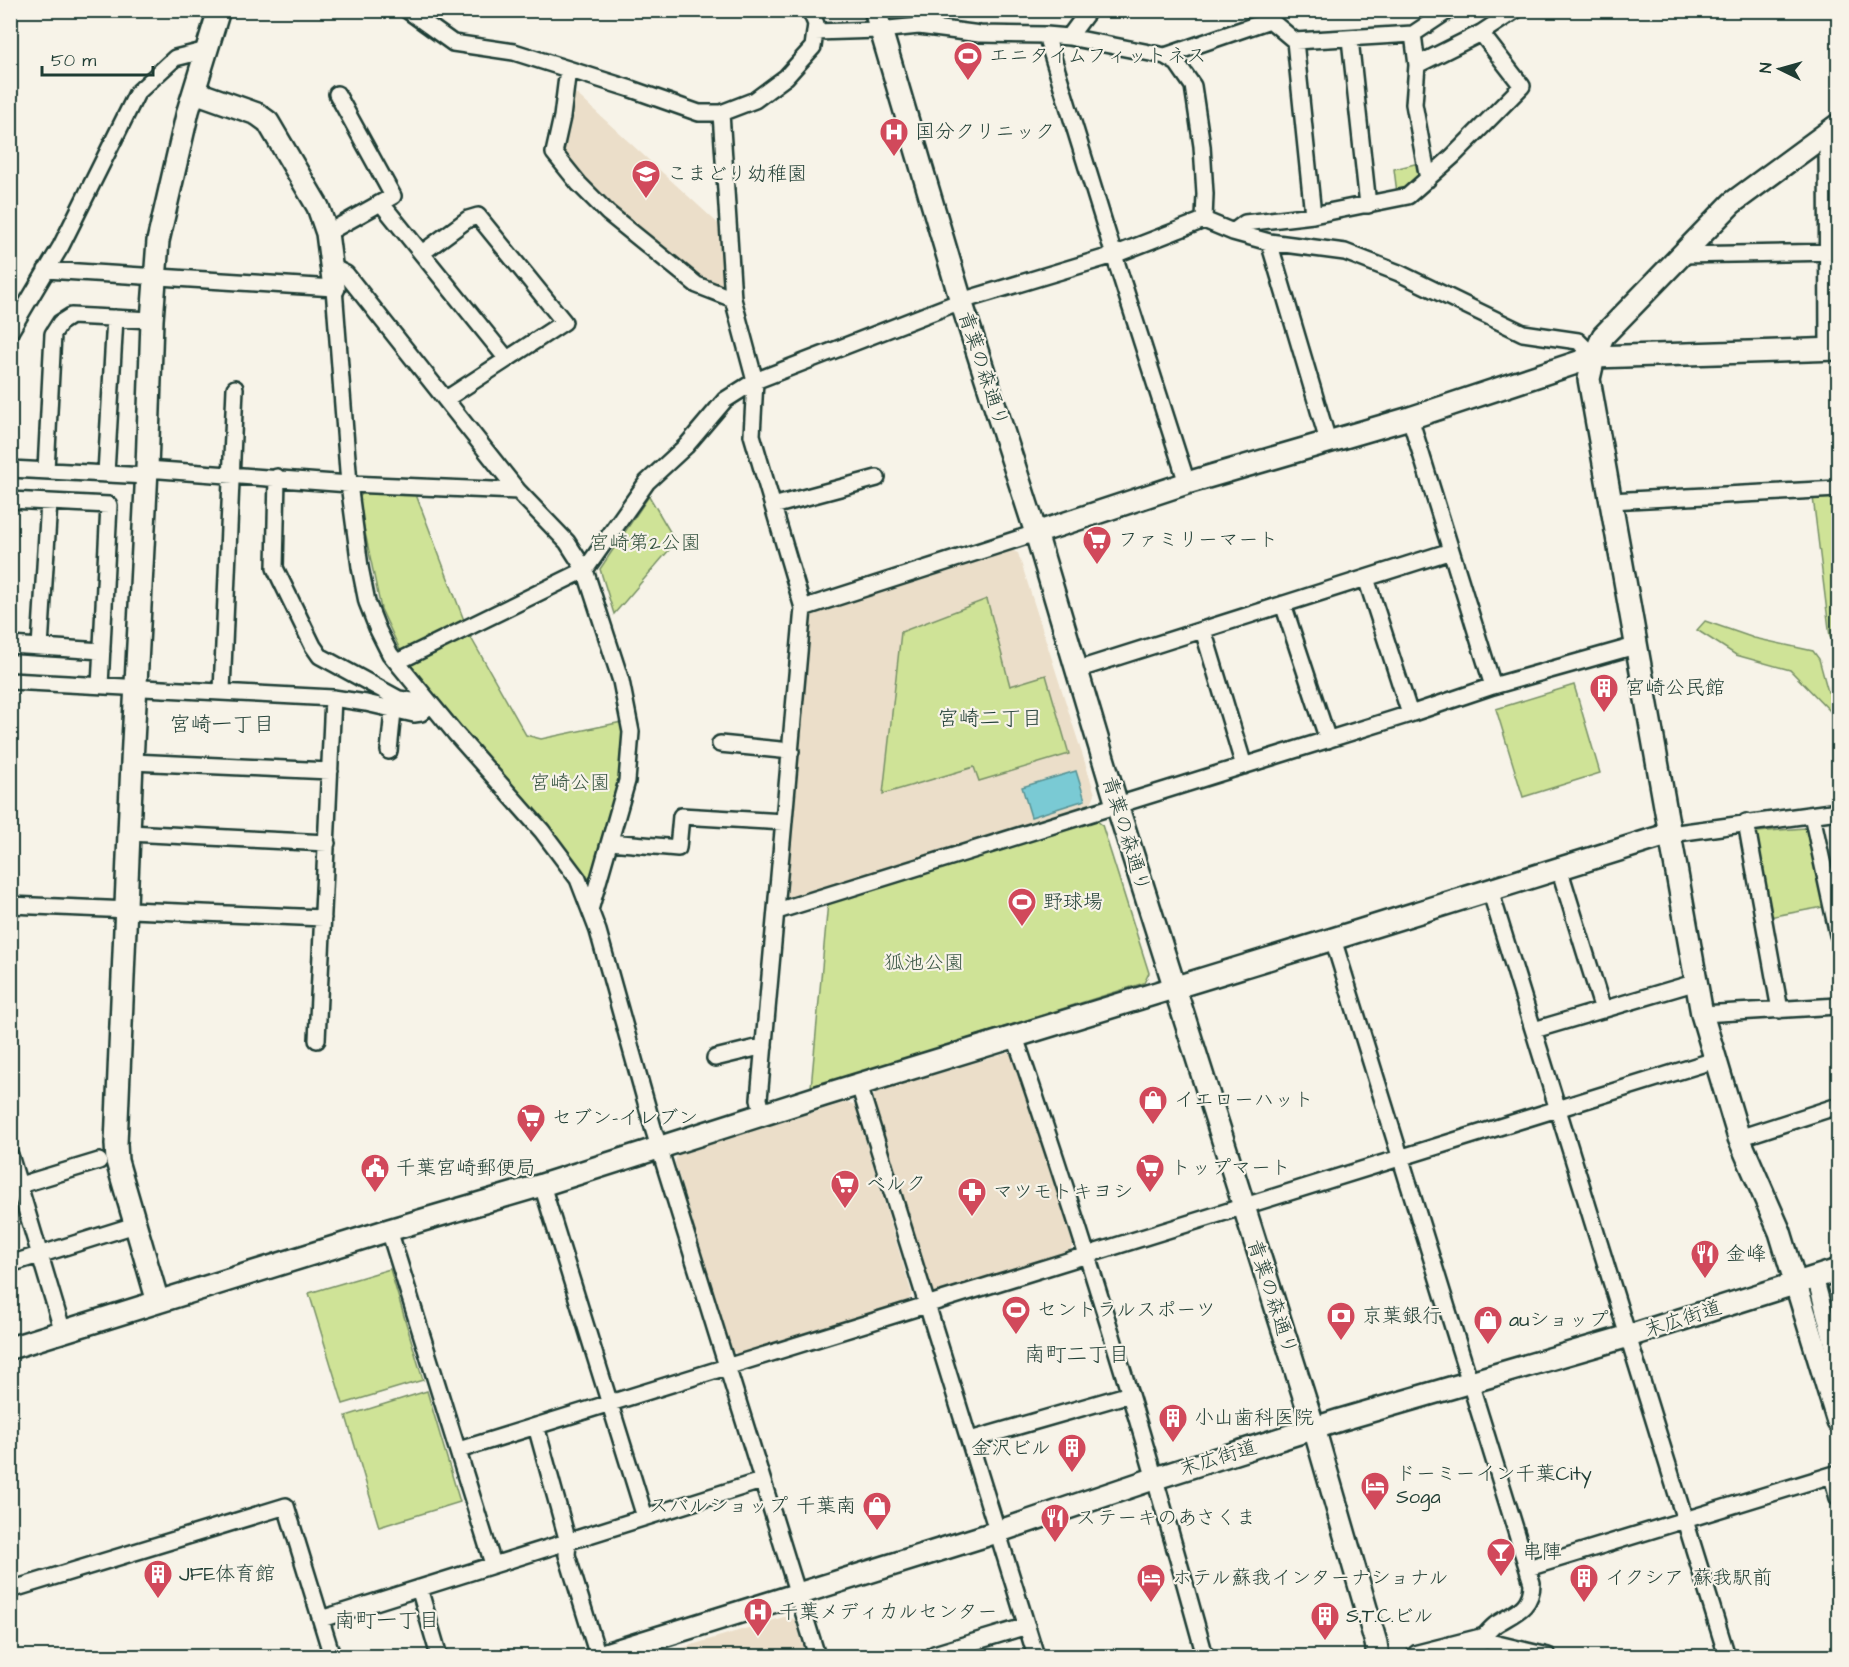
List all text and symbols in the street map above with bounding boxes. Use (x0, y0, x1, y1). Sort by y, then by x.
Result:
scale bar (42, 39, 153, 77)
north arrow (1750, 39, 1810, 99)
sports icon: エニタイムフィットネス (952, 40, 984, 82)
place label: エニタイムフィットネス (989, 42, 1207, 70)
text: 50 m (51, 48, 96, 73)
text: N (1755, 62, 1777, 74)
hospital icon: 国分クリニック (878, 116, 910, 158)
place label: 国分クリニック (915, 118, 1055, 146)
school or university icon: こまどり幼稚園 (630, 158, 662, 200)
place label: こまどり幼稚園 (667, 160, 807, 188)
street label: 青葉の森通り (951, 308, 1015, 430)
supermarket icon: ファミリーマート (1081, 524, 1113, 566)
place label: ファミリーマート (1118, 526, 1278, 554)
park label: 宮崎第2公園 (589, 529, 701, 557)
building icon: 宮崎公民館 (1588, 672, 1620, 714)
place label: 宮崎公民館 (1625, 674, 1725, 702)
district label: 宮崎二丁目 (938, 704, 1043, 733)
district label: 宮崎一丁目 (170, 710, 275, 739)
park label: 宮崎公園 (530, 769, 610, 797)
street label: 青葉の森通り (1095, 773, 1157, 895)
sports icon: 野球場 (1006, 886, 1038, 928)
place label: 野球場 (1043, 888, 1103, 916)
park label: 狐池公園 (884, 949, 964, 977)
shop icon: イエローハット (1137, 1084, 1169, 1126)
place label: イエローハット (1174, 1086, 1314, 1114)
supermarket icon: セブン-イレブン (515, 1102, 547, 1144)
place label: セブン-イレブン (552, 1104, 698, 1132)
public building icon: 千葉宮崎郵便局 (359, 1152, 391, 1194)
supermarket icon: トップマート (1134, 1152, 1166, 1194)
place label: 千葉宮崎郵便局 (396, 1154, 536, 1182)
place label: トップマート (1171, 1154, 1291, 1182)
supermarket icon: ベルク (829, 1168, 861, 1210)
place label: ベルク (866, 1170, 926, 1198)
pharmacy icon: マツモトキヨシ (956, 1176, 988, 1218)
place label: マツモトキヨシ (993, 1178, 1133, 1206)
street label: 青葉の森通り (1240, 1236, 1304, 1358)
restaurant icon: 金峰 (1689, 1238, 1721, 1280)
place label: 金峰 (1726, 1240, 1766, 1268)
street label: 末広街道 (1641, 1293, 1725, 1345)
sports icon: セントラルスポーツ (1000, 1294, 1032, 1336)
place label: セントラルスポーツ (1037, 1296, 1216, 1324)
bank icon: 京葉銀行 (1325, 1300, 1357, 1342)
place label: 京葉銀行 (1362, 1302, 1442, 1330)
shop icon: auショップ (1472, 1304, 1504, 1346)
place label: auショップ (1509, 1306, 1609, 1334)
district label: 南町二丁目 (1025, 1340, 1130, 1369)
building icon: 小山歯科医院 (1157, 1402, 1189, 1444)
place label: 小山歯科医院 (1194, 1404, 1314, 1432)
building icon: 金沢ビル (1056, 1432, 1088, 1474)
street label: 末広街道 (1176, 1433, 1260, 1483)
place label: 金沢ビル (971, 1434, 1051, 1462)
place label: ドーミーイン千葉City Soga (1396, 1460, 1592, 1512)
hotel icon: ドーミーイン千葉City Soga (1359, 1470, 1391, 1512)
shop icon: スバルショップ 千葉南 (861, 1490, 893, 1532)
place label: スバルショップ 千葉南 (649, 1492, 856, 1520)
restaurant icon: ステーキのあさくま (1039, 1502, 1071, 1544)
place label: ステーキのあさくま (1076, 1504, 1256, 1532)
bar icon: 串陣 (1485, 1536, 1517, 1578)
place label: 串陣 (1522, 1538, 1562, 1566)
building icon: JFE体育館 (142, 1558, 174, 1600)
place label: JFE体育館 (179, 1560, 275, 1588)
hotel icon: ホテル蘇我インターナショナル (1135, 1562, 1167, 1604)
building icon: イクシア 蘇我駅前 (1568, 1562, 1600, 1604)
place label: ホテル蘇我インターナショナル (1172, 1564, 1448, 1592)
place label: イクシア 蘇我駅前 (1605, 1564, 1772, 1592)
hospital icon: 千葉メディカルセンター (742, 1596, 774, 1638)
place label: 千葉メディカルセンター (779, 1598, 997, 1626)
building icon: S.T.C.ビル (1309, 1600, 1341, 1642)
place label: S.T.C.ビル (1346, 1602, 1434, 1630)
district label: 南町一丁目 (335, 1606, 440, 1635)

